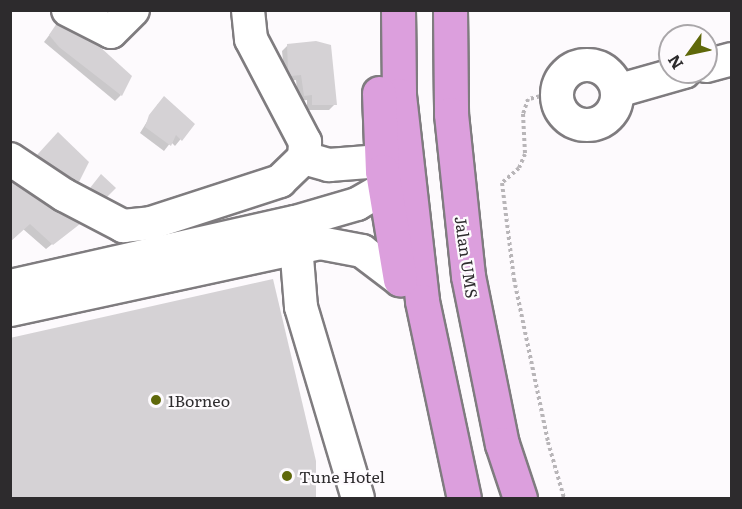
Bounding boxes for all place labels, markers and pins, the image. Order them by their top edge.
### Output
place label: 1Borneo [168,390,230,410]
marker: 1Borneo [149,393,163,407]
place label: Tune Hotel [299,466,385,486]
marker: Tune Hotel [280,469,294,483]

